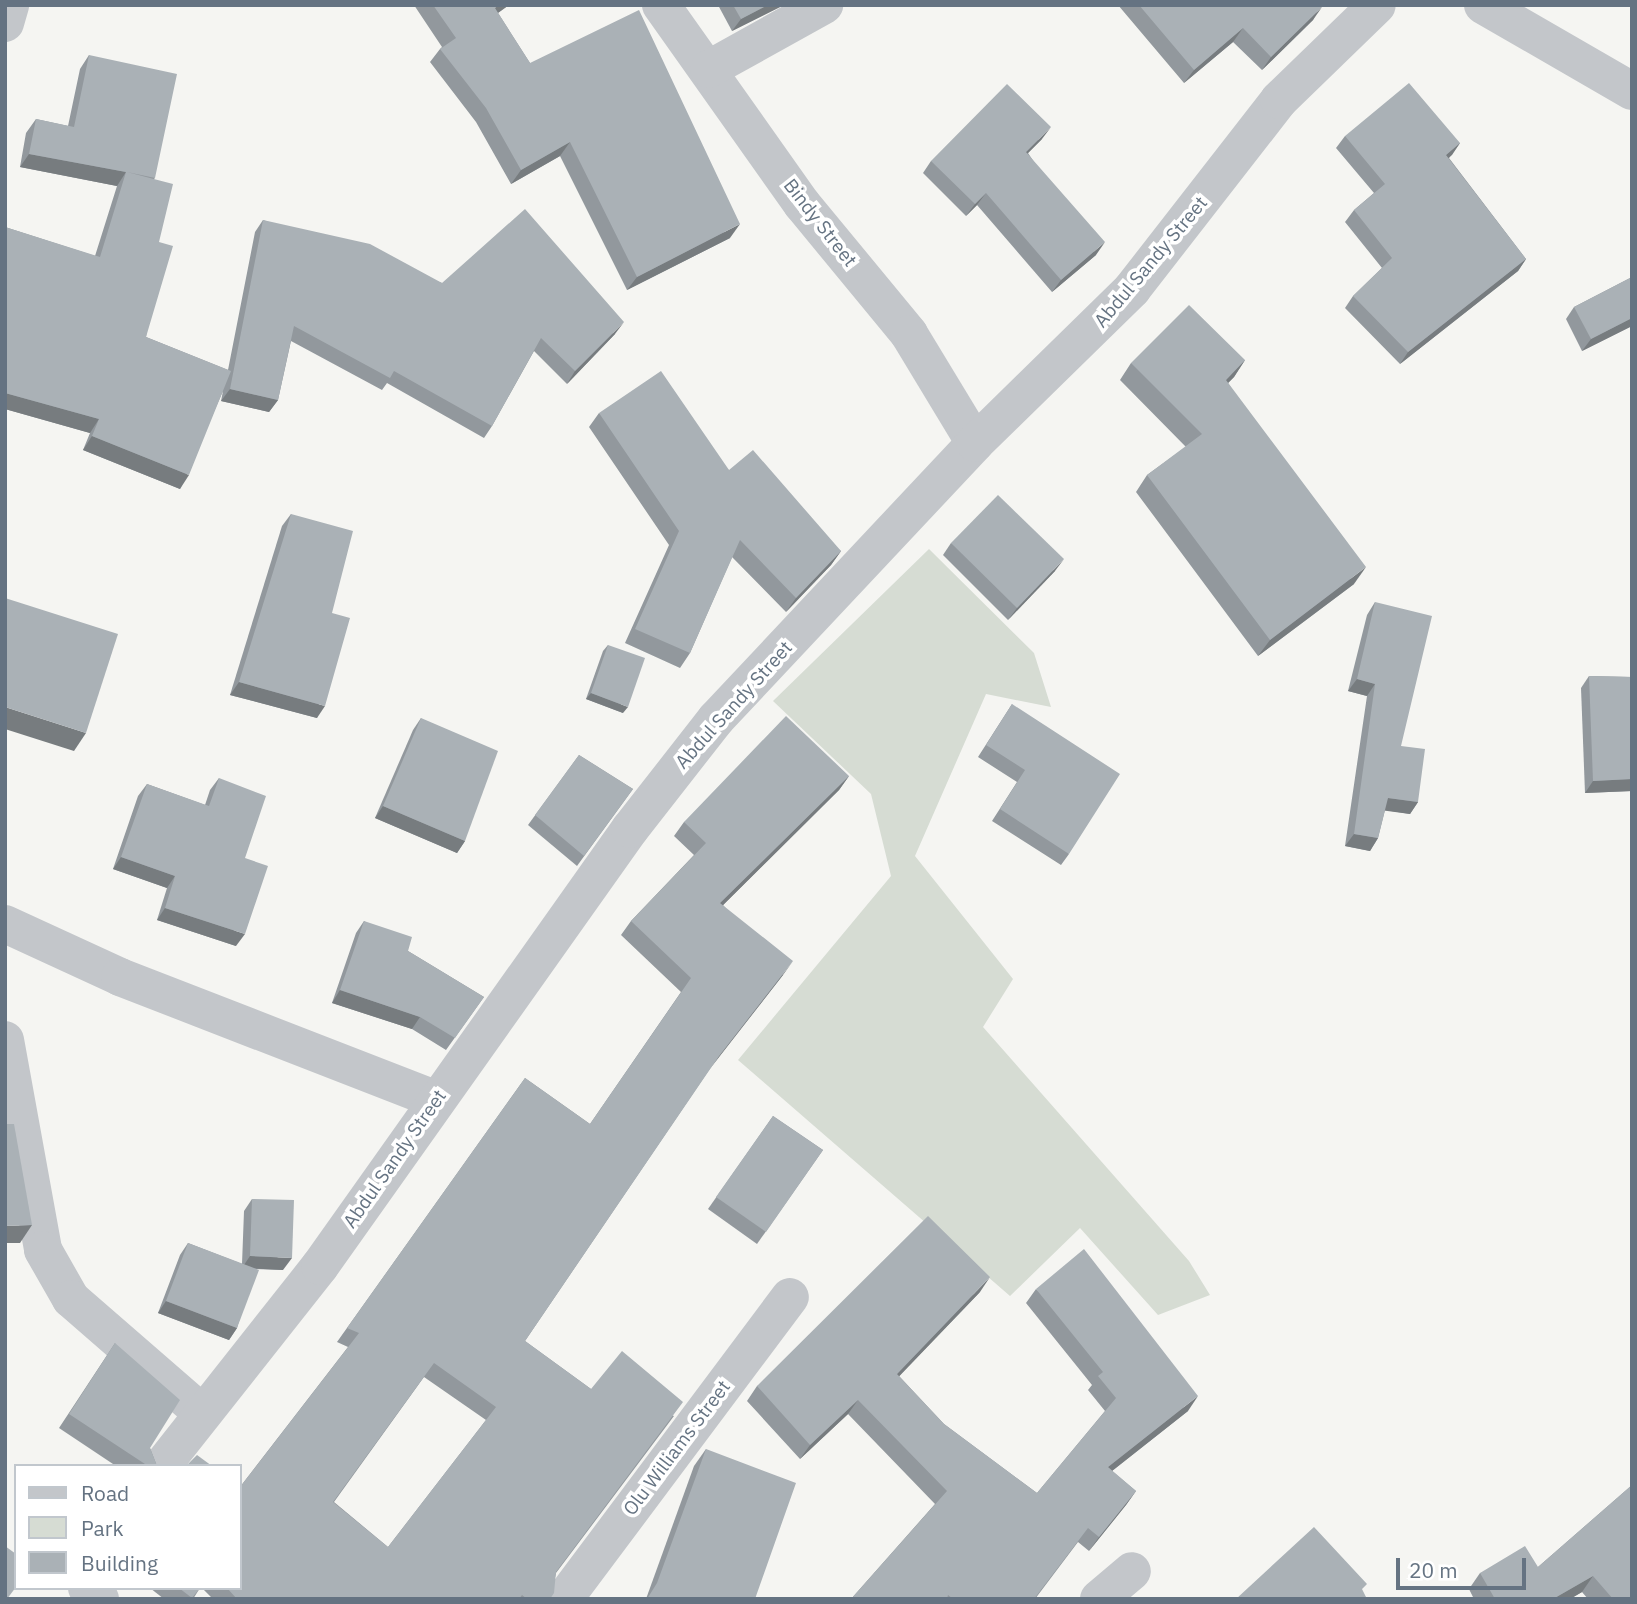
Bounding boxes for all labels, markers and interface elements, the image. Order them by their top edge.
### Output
street label: Bindy Street [779,175,861,271]
street label: Abdul Sandy Street [1090,192,1212,332]
street label: Abdul Sandy Street [671,637,797,773]
street label: Abdul Sandy Street [339,1085,451,1233]
street label: Olu Williams Street [619,1376,735,1520]
legend [14,1464,242,1590]
text: Road [81,1479,129,1507]
text: Park [81,1514,124,1542]
scale bar [1399,1544,1528,1588]
text: Building [81,1549,158,1577]
text: 20 m [1409,1556,1458,1584]

